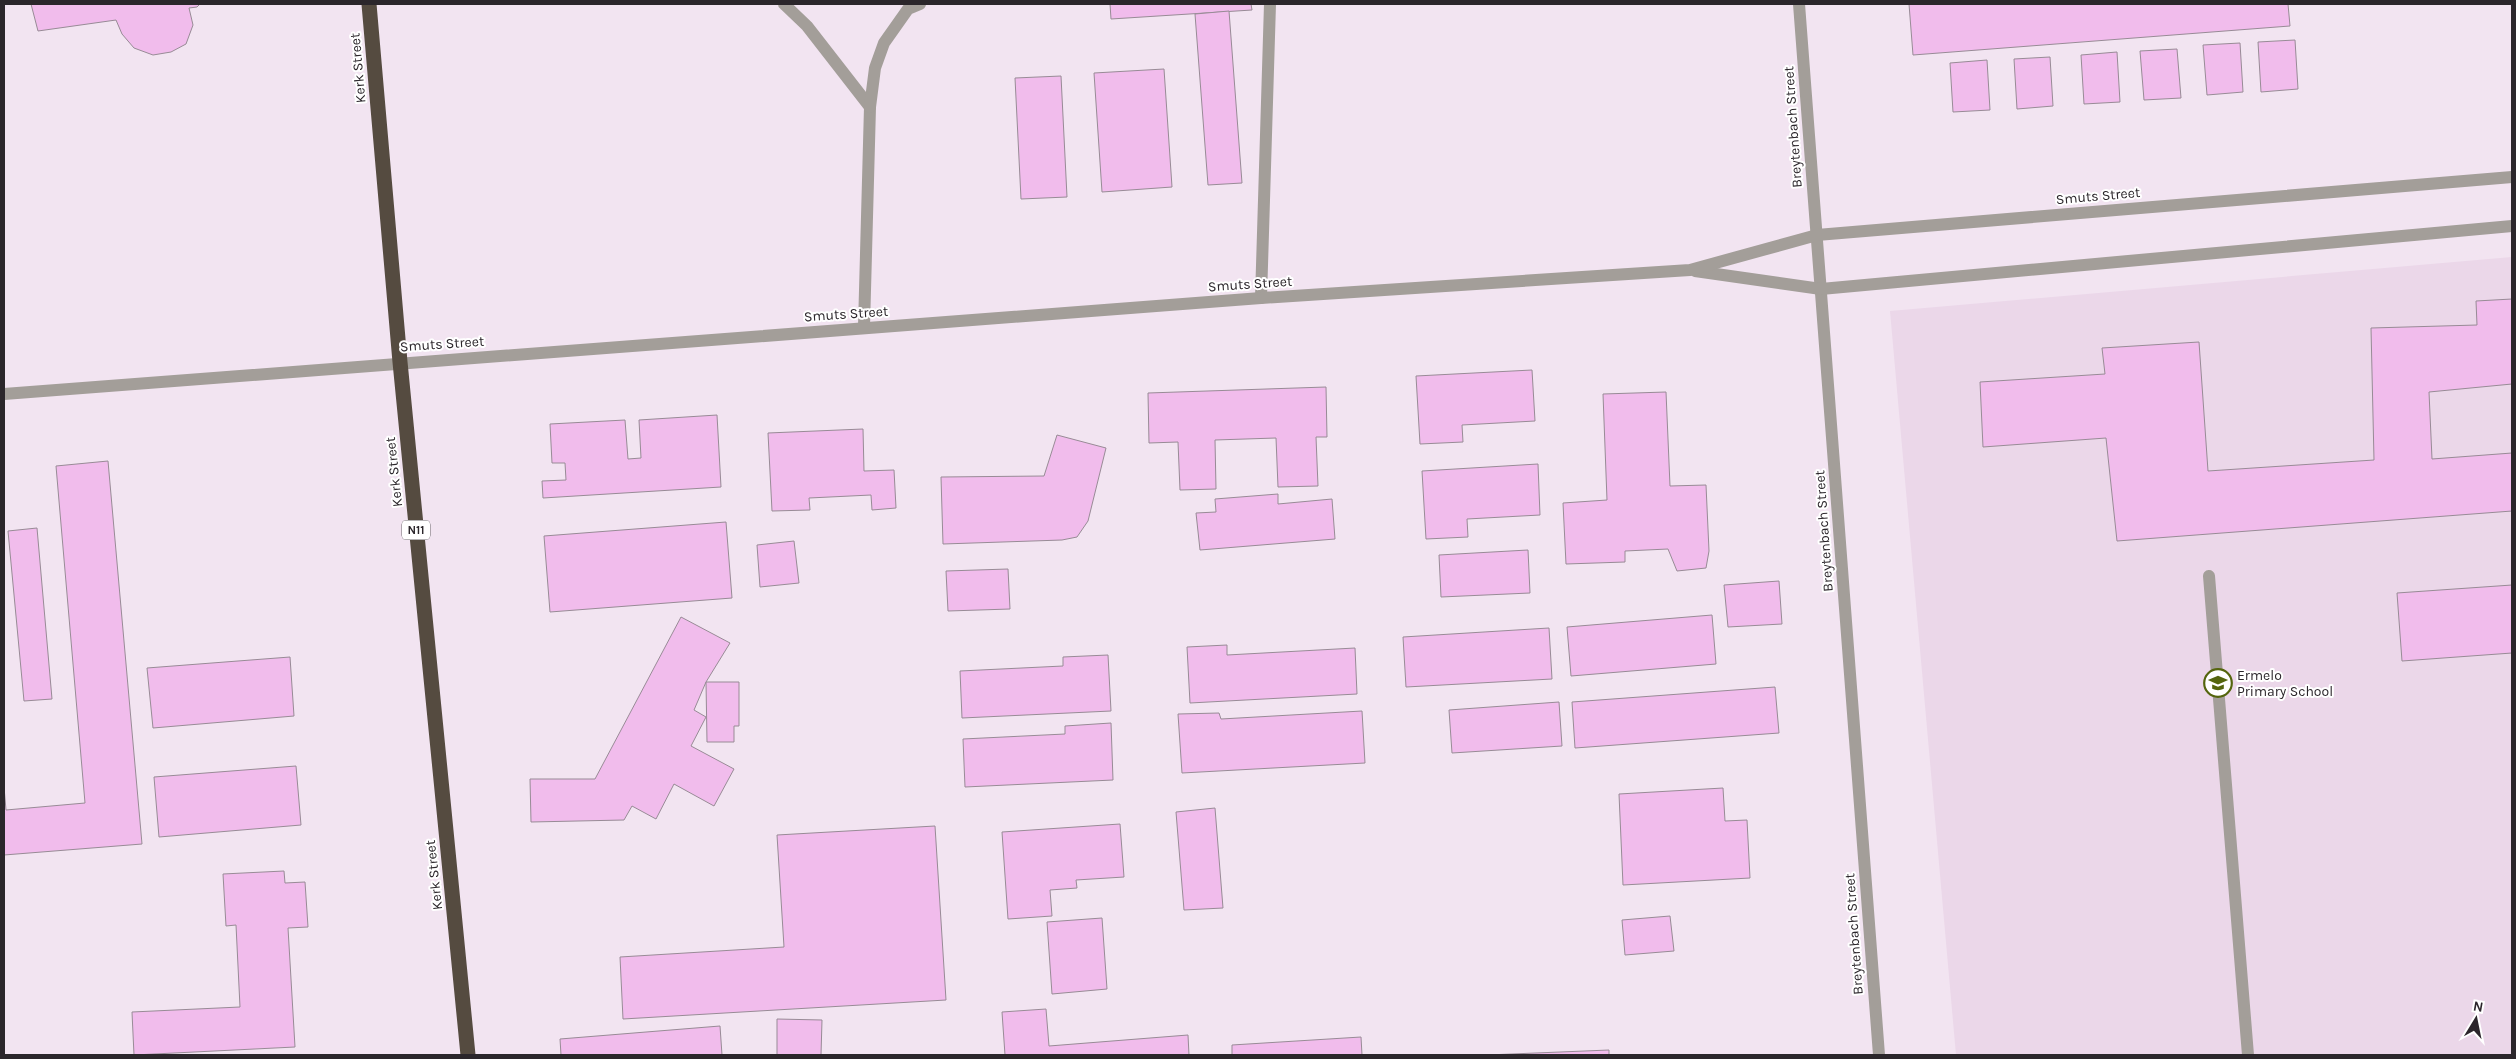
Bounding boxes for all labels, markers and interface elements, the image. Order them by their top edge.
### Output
street label: Kerk Street [346,32,370,104]
street label: Breytenbach Street [1780,66,1806,188]
street label: Smuts Street [2055,184,2141,208]
street label: Smuts Street [1207,273,1293,295]
street label: Smuts Street [803,303,889,325]
street label: Smuts Street [399,333,485,355]
street label: Kerk Street [382,436,406,508]
street label: Breytenbach Street [1811,470,1837,592]
road number: N11 [402,520,430,540]
place label: Ermelo Primary School [2237,667,2333,700]
school or university icon: Ermelo Primary School [2203,668,2233,698]
street label: Kerk Street [422,839,446,911]
street label: Breytenbach Street [1841,873,1867,995]
north arrow [2451,994,2501,1044]
text: N [2472,997,2485,1016]

